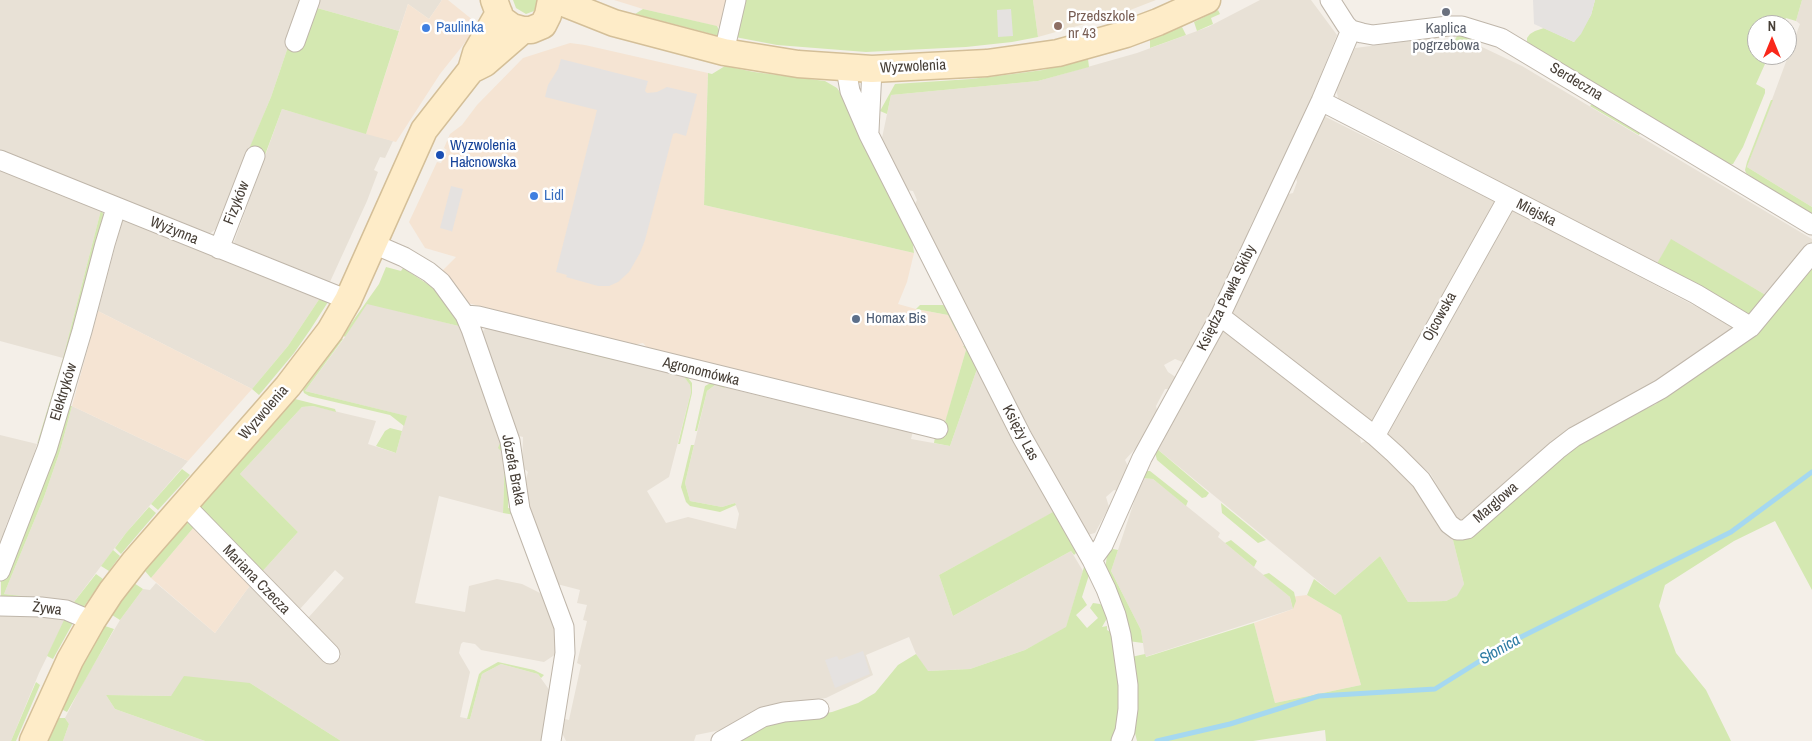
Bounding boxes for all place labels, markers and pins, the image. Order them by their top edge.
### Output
marker: Kaplica pogrzebowa [1440,6,1452,18]
place label: Przedszkole nr 43 [1068,8,1135,43]
place label: Paulinka [436,19,484,37]
marker: Przedszkole nr 43 [1052,20,1064,32]
place label: Kaplica pogrzebowa [1412,20,1480,55]
marker: Paulinka [420,22,432,34]
place label: Wyzwolenia Hałcnowska [450,137,516,172]
marker: Wyzwolenia Hałcnowska [434,149,446,161]
place label: Lidl [544,187,564,205]
marker: Lidl [528,190,540,202]
place label: Homax Bis [866,310,926,328]
marker: Homax Bis [850,313,862,325]

